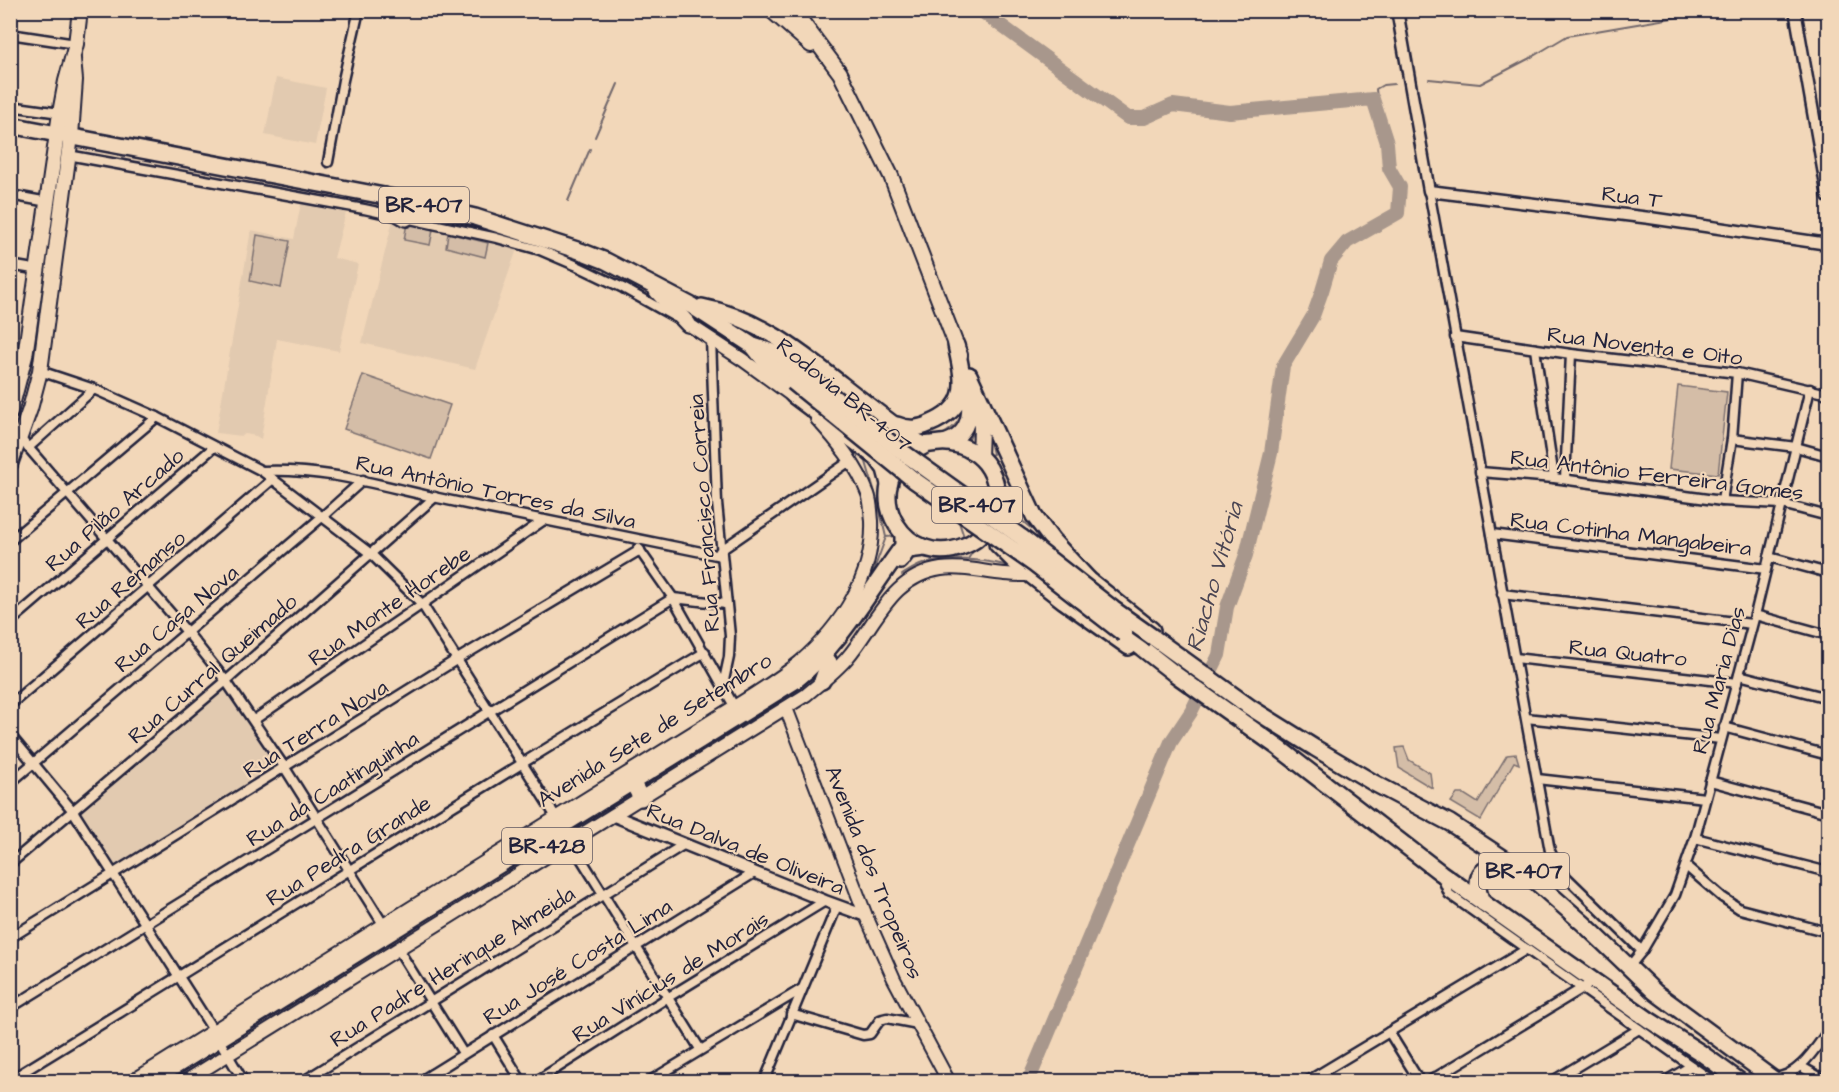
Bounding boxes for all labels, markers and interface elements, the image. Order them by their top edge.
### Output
street label: Rua T [1600,178,1664,217]
road number: BR-407 [379,187,469,223]
street label: Rua Noventa e Oito [1546,319,1745,374]
street label: Rodovia BR-407 [769,331,919,460]
street label: Rua Francisco Correia [681,393,728,633]
street label: Rua Pilão Arcado [39,441,192,579]
street label: Rua Antônio Ferreira Gomes [1508,442,1805,509]
street label: Rua Antônio Torres da Silva [353,448,639,537]
road number: BR-407 [932,487,1022,523]
water label: Riacho Vitória [1177,497,1253,656]
street label: Rua Cotinha Mangabeira [1508,504,1753,566]
street label: Rua Remanso [69,523,193,637]
street label: Rua Monte Horebe [302,538,477,674]
street label: Rua Casa Nova [108,558,246,680]
street label: Rua Curral Queimado [122,586,305,751]
street label: Rua Maria Dias [1685,603,1754,758]
street label: Rua Quatro [1567,632,1689,675]
street label: Avenida Sete de Setembro [531,645,779,815]
street label: Rua Terra Nova [237,672,394,786]
street label: Rua da Caatinguinha [241,724,426,856]
street label: Avenida dos Tropeiros [817,761,931,984]
street label: Rua Pedra Grande [260,788,437,914]
street label: Rua Dalva de Oliveira [642,796,849,903]
road number: BR-428 [502,828,592,864]
road number: BR-407 [1479,853,1569,889]
street label: Rua Padre Herinque Almeida [324,879,581,1056]
street label: Rua José Costa Lima [477,892,678,1033]
street label: Rua Vinícius de Morais [566,904,775,1051]

